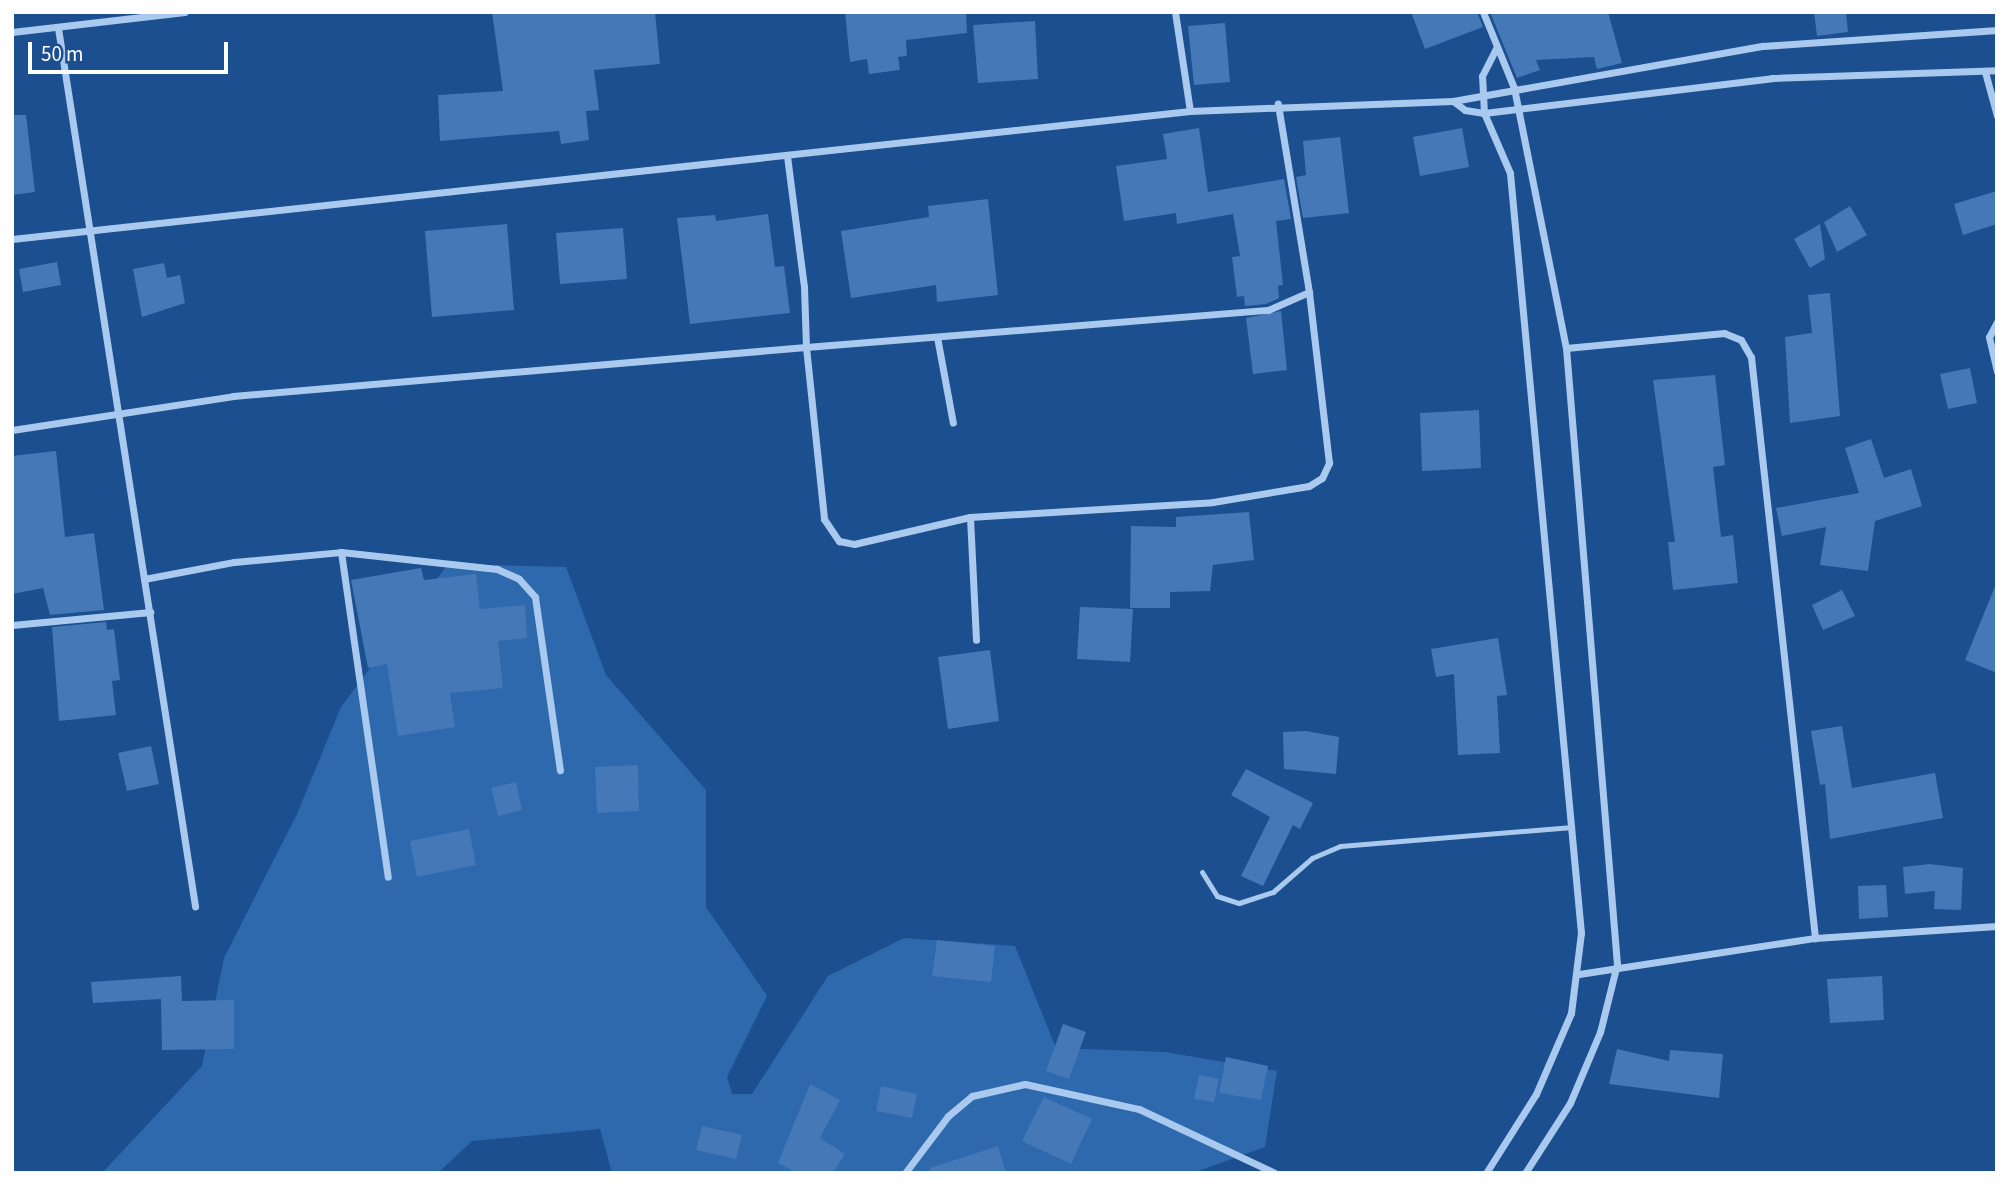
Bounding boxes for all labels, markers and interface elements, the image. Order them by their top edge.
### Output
scale bar [32,28,231,72]
text: 50 m [41,39,83,69]

